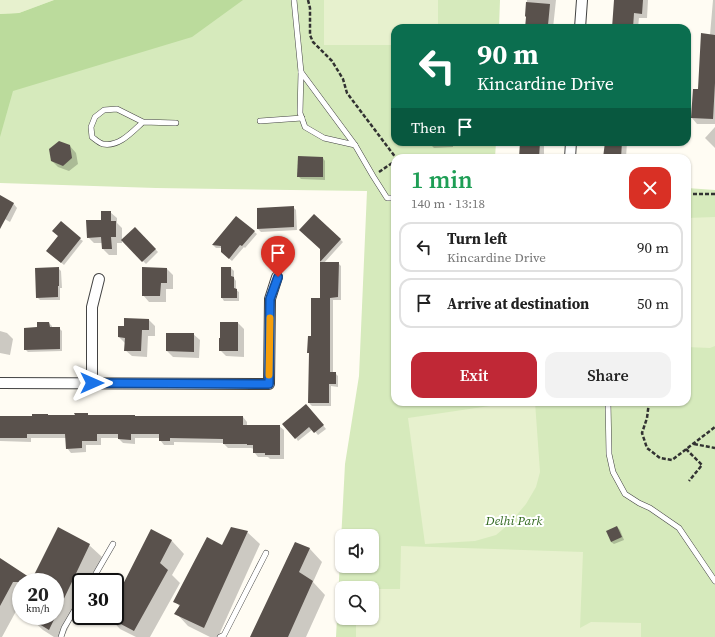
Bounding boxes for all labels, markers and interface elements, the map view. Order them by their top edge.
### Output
text: 90 m [477,35,539,73]
icon: left [411,40,463,92]
text: Kincardine Drive [477,71,614,96]
icon: arrive [454,116,476,138]
text: Then [411,117,446,138]
text: 1 min [411,163,473,196]
button: close [629,167,671,209]
text: 140 m · 13:18 [411,195,485,212]
text: Turn left [447,228,507,249]
pin [261,236,295,277]
icon: left [413,236,435,258]
text: 90 m [637,237,669,258]
icon: arrive [267,242,289,264]
text: Kincardine Drive [447,249,546,266]
icon: arrive [413,292,435,314]
text: Arrive at destination [447,293,589,314]
text: 50 m [637,293,669,314]
button: Exit [411,352,537,398]
button: Share [545,352,671,398]
position arrow [71,362,113,404]
park label: Delhi Park [485,512,543,529]
map controls [335,529,379,625]
button: sound [335,529,379,573]
speed limit sign: 30 [72,573,124,625]
text: 20 [27,580,49,608]
button: search [335,581,379,625]
text: km/h [26,602,50,615]

